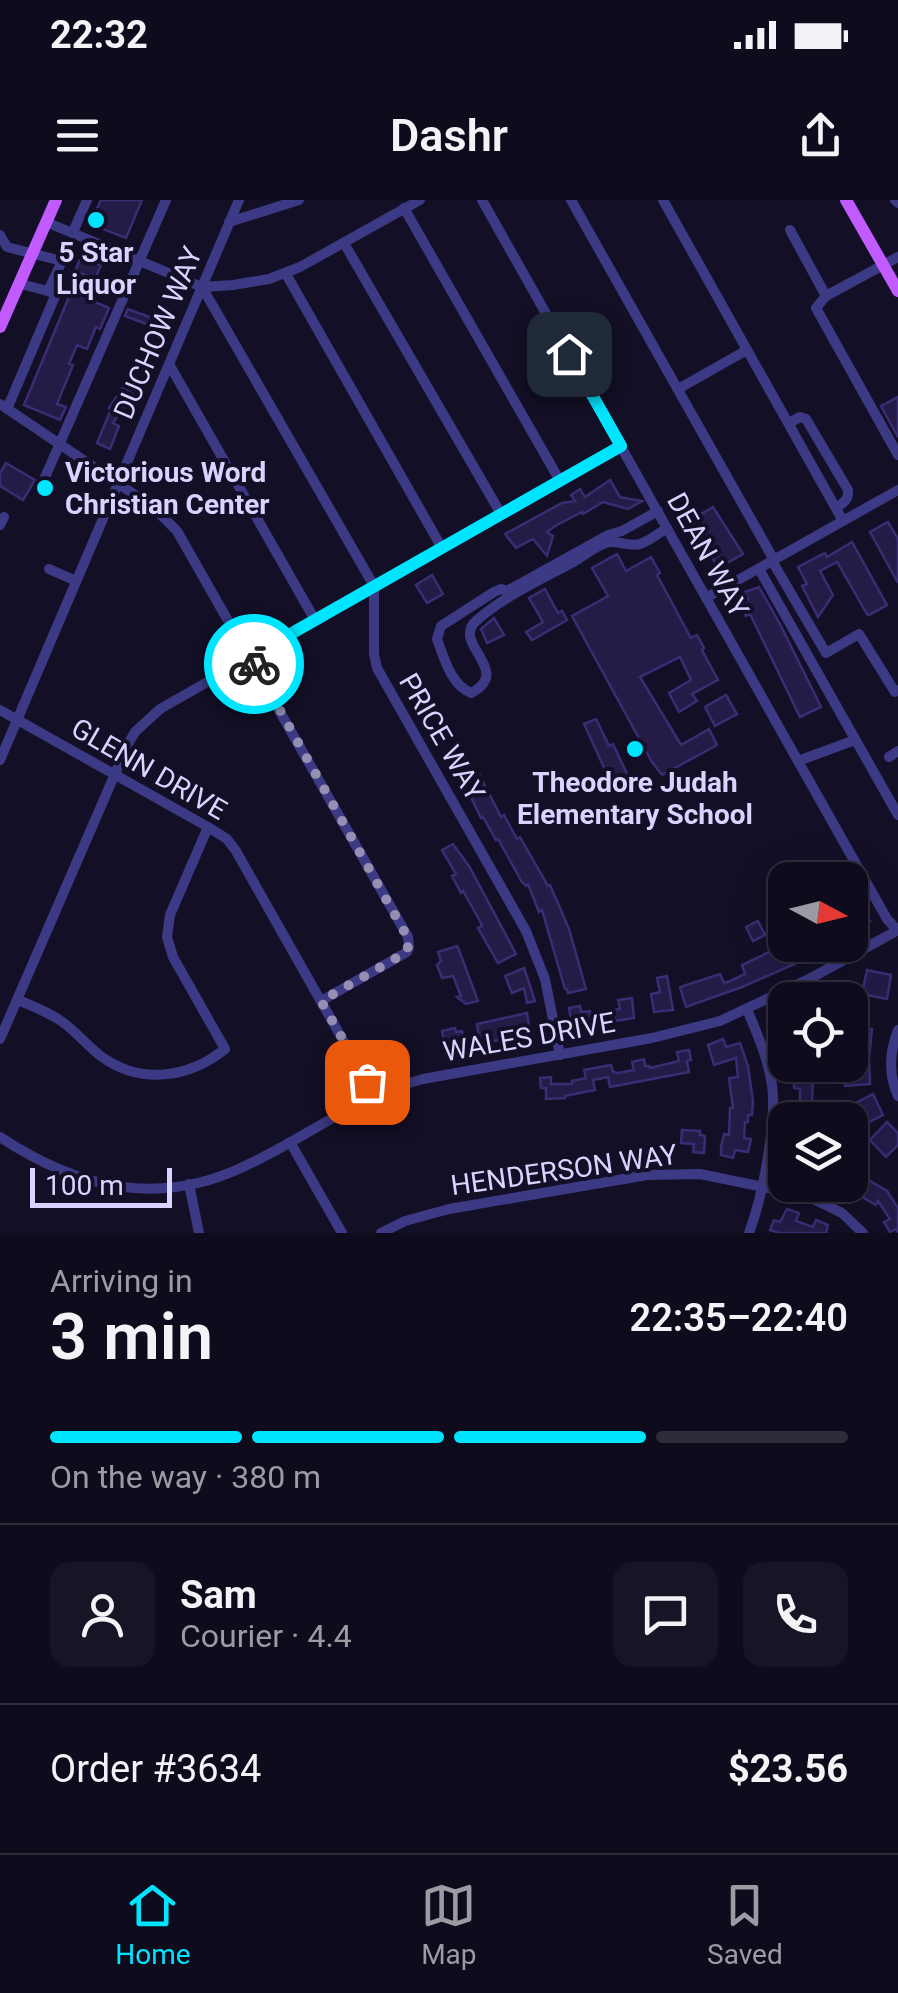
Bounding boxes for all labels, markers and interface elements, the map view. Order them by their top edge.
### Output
text: 22:32 [50,13,148,57]
icon: menu [50,108,105,163]
icon: share [793,108,848,163]
text: Dashr [390,109,508,162]
marker: 5 Star Liquor [85,209,107,231]
place label: 5 Star Liquor [56,236,136,301]
street label: DUCHOW WAY [107,242,209,424]
pin [527,312,612,397]
icon: home [542,327,597,382]
place label: Victorious Word Christian Center [65,456,270,521]
marker: Victorious Word Christian Center [34,477,56,499]
street label: DEAN WAY [660,487,756,623]
courier [204,614,304,714]
icon: bike [227,637,282,692]
street label: PRICE WAY [392,667,492,807]
street label: GLENN DRIVE [65,711,233,827]
marker: Theodore Judah Elementary School [624,738,646,760]
place label: Theodore Judah Elementary School [517,766,753,831]
north arrow [768,862,868,962]
map controls [768,862,868,1202]
button: locate [768,982,868,1082]
street label: WALES DRIVE [440,1006,618,1068]
pin [325,1040,410,1125]
icon: bag [340,1055,395,1110]
button: layers [768,1102,868,1202]
street label: HENDERSON WAY [449,1138,680,1202]
scale bar [30,1163,172,1208]
text: 100 m [45,1169,124,1202]
text: Arriving in [50,1262,193,1300]
text: 22:35–22:40 [629,1296,848,1340]
text: 3 min [50,1299,213,1375]
text: On the way · 380 m [50,1458,321,1496]
button: person [50,1562,155,1667]
button: chat [613,1562,718,1667]
button: phone [743,1562,848,1667]
text: Sam [180,1573,257,1617]
text: Courier · 4.4 [180,1617,352,1655]
text: Order #3634 [50,1747,261,1791]
text: $23.56 [728,1747,848,1791]
tab: Home [115,1878,191,1971]
tab: Map [421,1878,477,1971]
tab: Saved [707,1878,783,1971]

